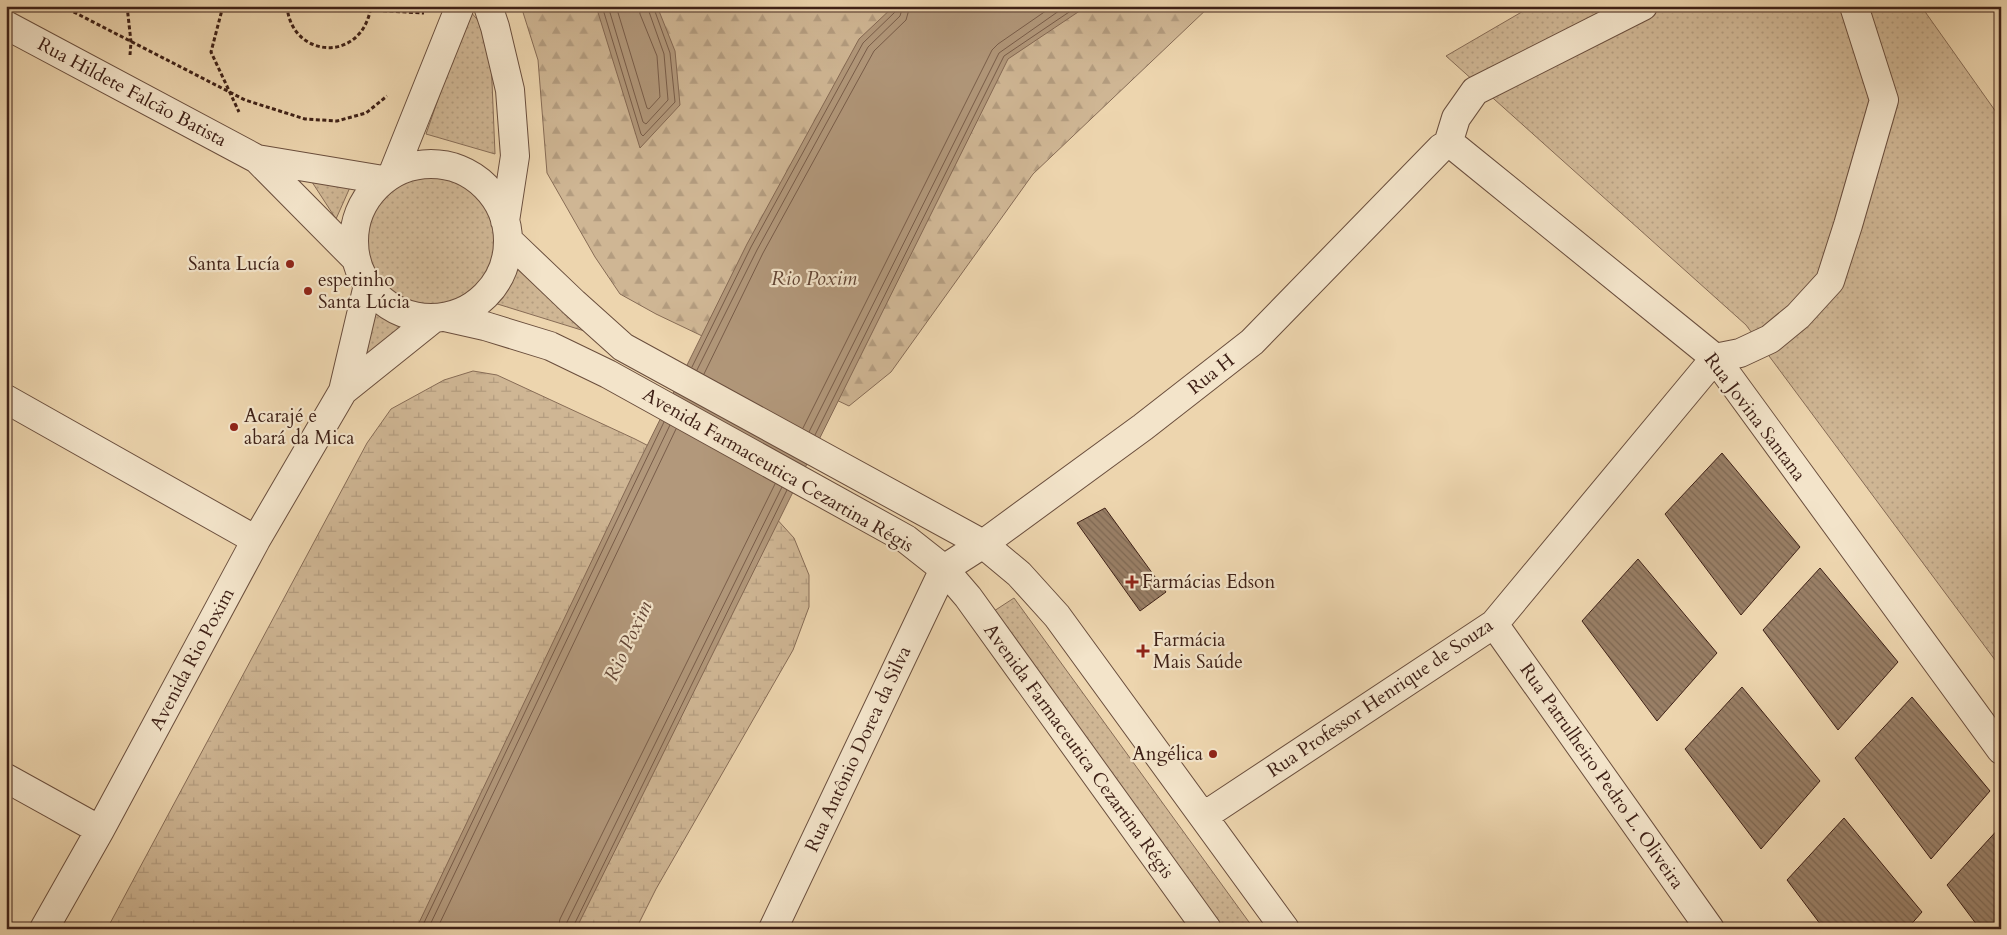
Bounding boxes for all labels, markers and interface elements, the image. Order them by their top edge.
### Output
street label: Rua Hildete Falcão Batista [33,31,231,153]
place label: Santa Lucía [188,251,280,277]
marker: Santa Lucía [284,258,296,270]
water label: Rio Poxim [771,265,857,292]
place label: espetinho Santa Lúcia [318,267,410,315]
marker: espetinho Santa Lúcia [302,285,314,297]
street label: Rua H [1182,347,1240,400]
street label: Rua Jovina Santana [1698,348,1812,486]
street label: Avenida Farmaceutica Cezartina Régis [638,381,918,559]
place label: Acarajé e abará da Mica [244,403,354,451]
marker: Acarajé e abará da Mica [228,421,240,433]
place label: Farmácias Edson [1142,569,1275,595]
marker: Farmácias Edson [1126,576,1138,588]
street label: Avenida Rio Poxim [144,583,241,735]
water label: Rio Poxim [598,596,658,686]
street label: Rua Professor Henrique de Souza [1262,612,1498,784]
street label: Avenida Farmaceutica Cezartina Régis [978,618,1180,884]
place label: Farmácia Mais Saúde [1153,627,1243,675]
street label: Rua Antônio Dorea da Silva [799,642,917,856]
marker: Farmácia Mais Saúde [1137,645,1149,657]
street label: Rua Patrulheiro Pedro L. Oliveira [1514,658,1690,894]
place label: Angélica [1132,741,1203,767]
marker: Angélica [1207,748,1219,760]

